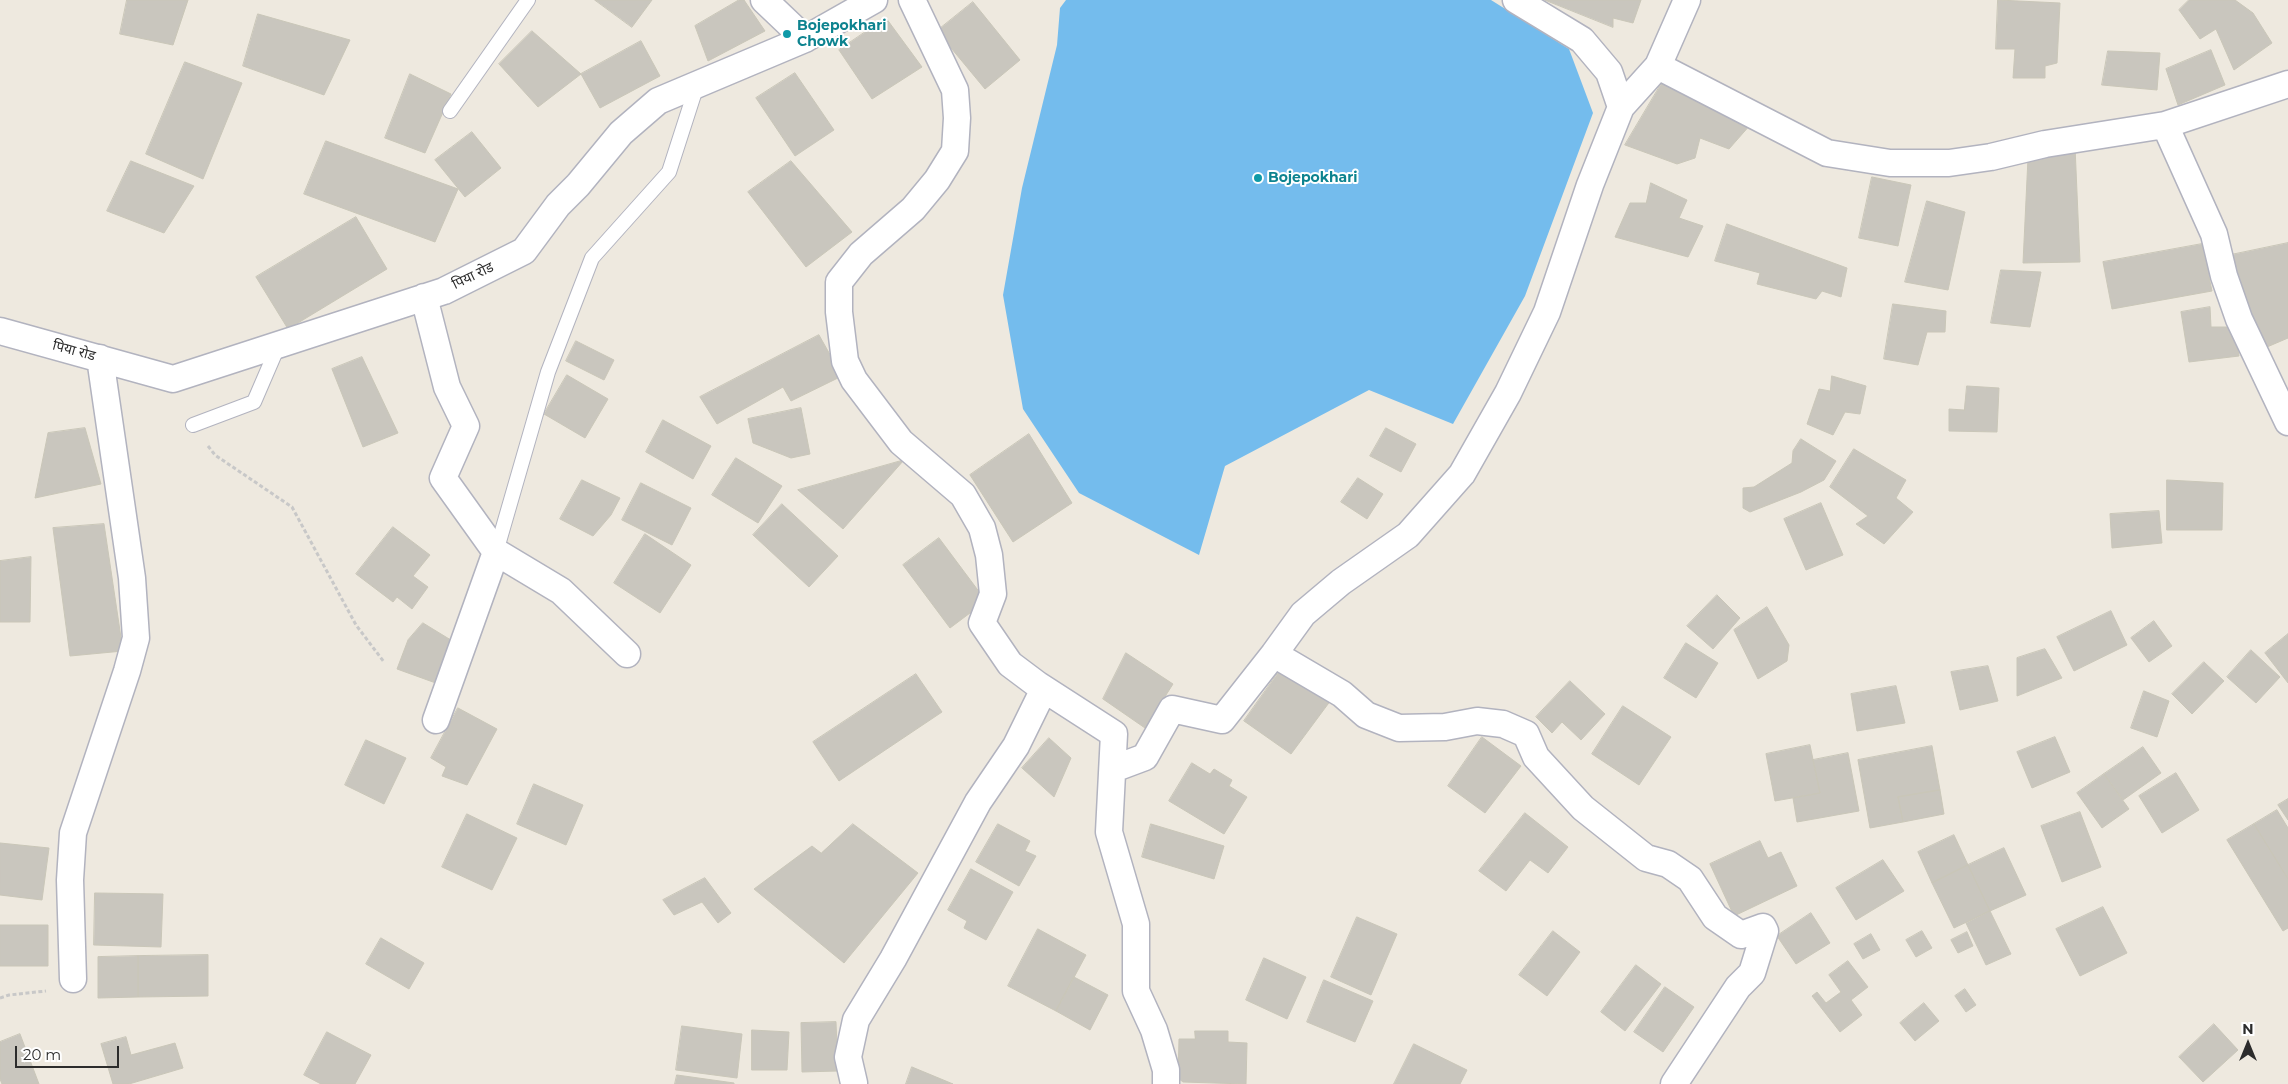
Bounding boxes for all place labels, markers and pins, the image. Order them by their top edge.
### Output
place label: Bojepokhari Chowk [797,18,886,50]
marker: Bojepokhari Chowk [781,28,793,40]
place label: Bojepokhari [1268,170,1357,186]
marker: Bojepokhari [1252,172,1264,184]

